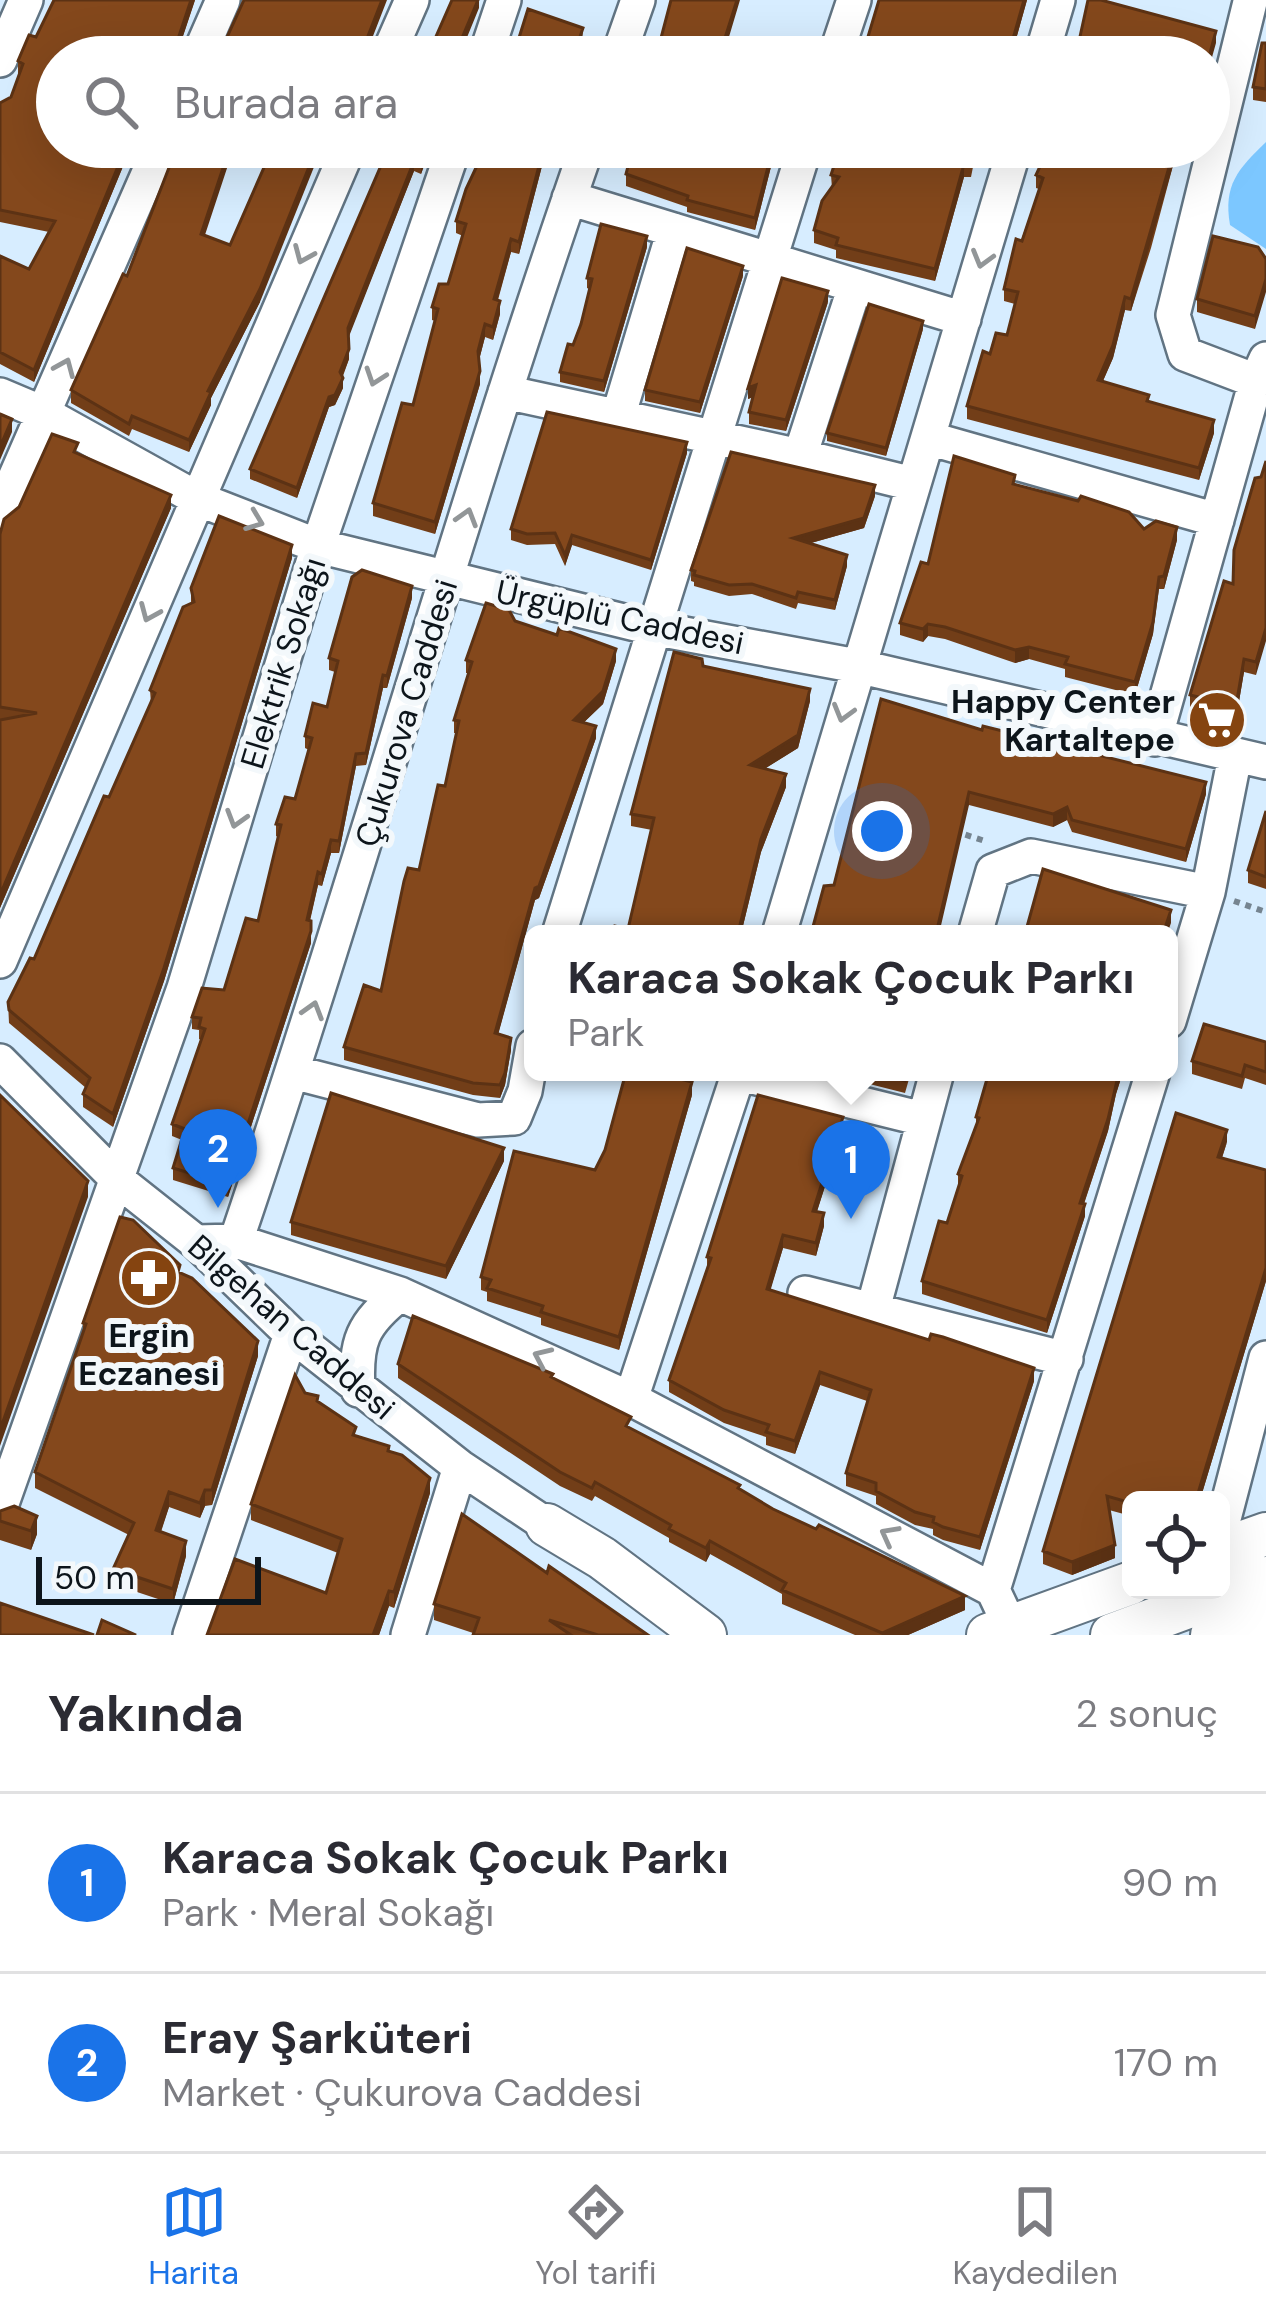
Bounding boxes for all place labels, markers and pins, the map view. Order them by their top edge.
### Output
place label: Happy Center Kartaltepe [951,680,1175,761]
supermarket icon: Happy Center Kartaltepe [1186,689,1248,751]
pin: 2 [179,1109,257,1208]
pin: 1 [812,1120,890,1219]
pharmacy icon: Ergin Eczanesi [118,1247,180,1309]
place label: Ergin Eczanesi [78,1314,220,1395]

